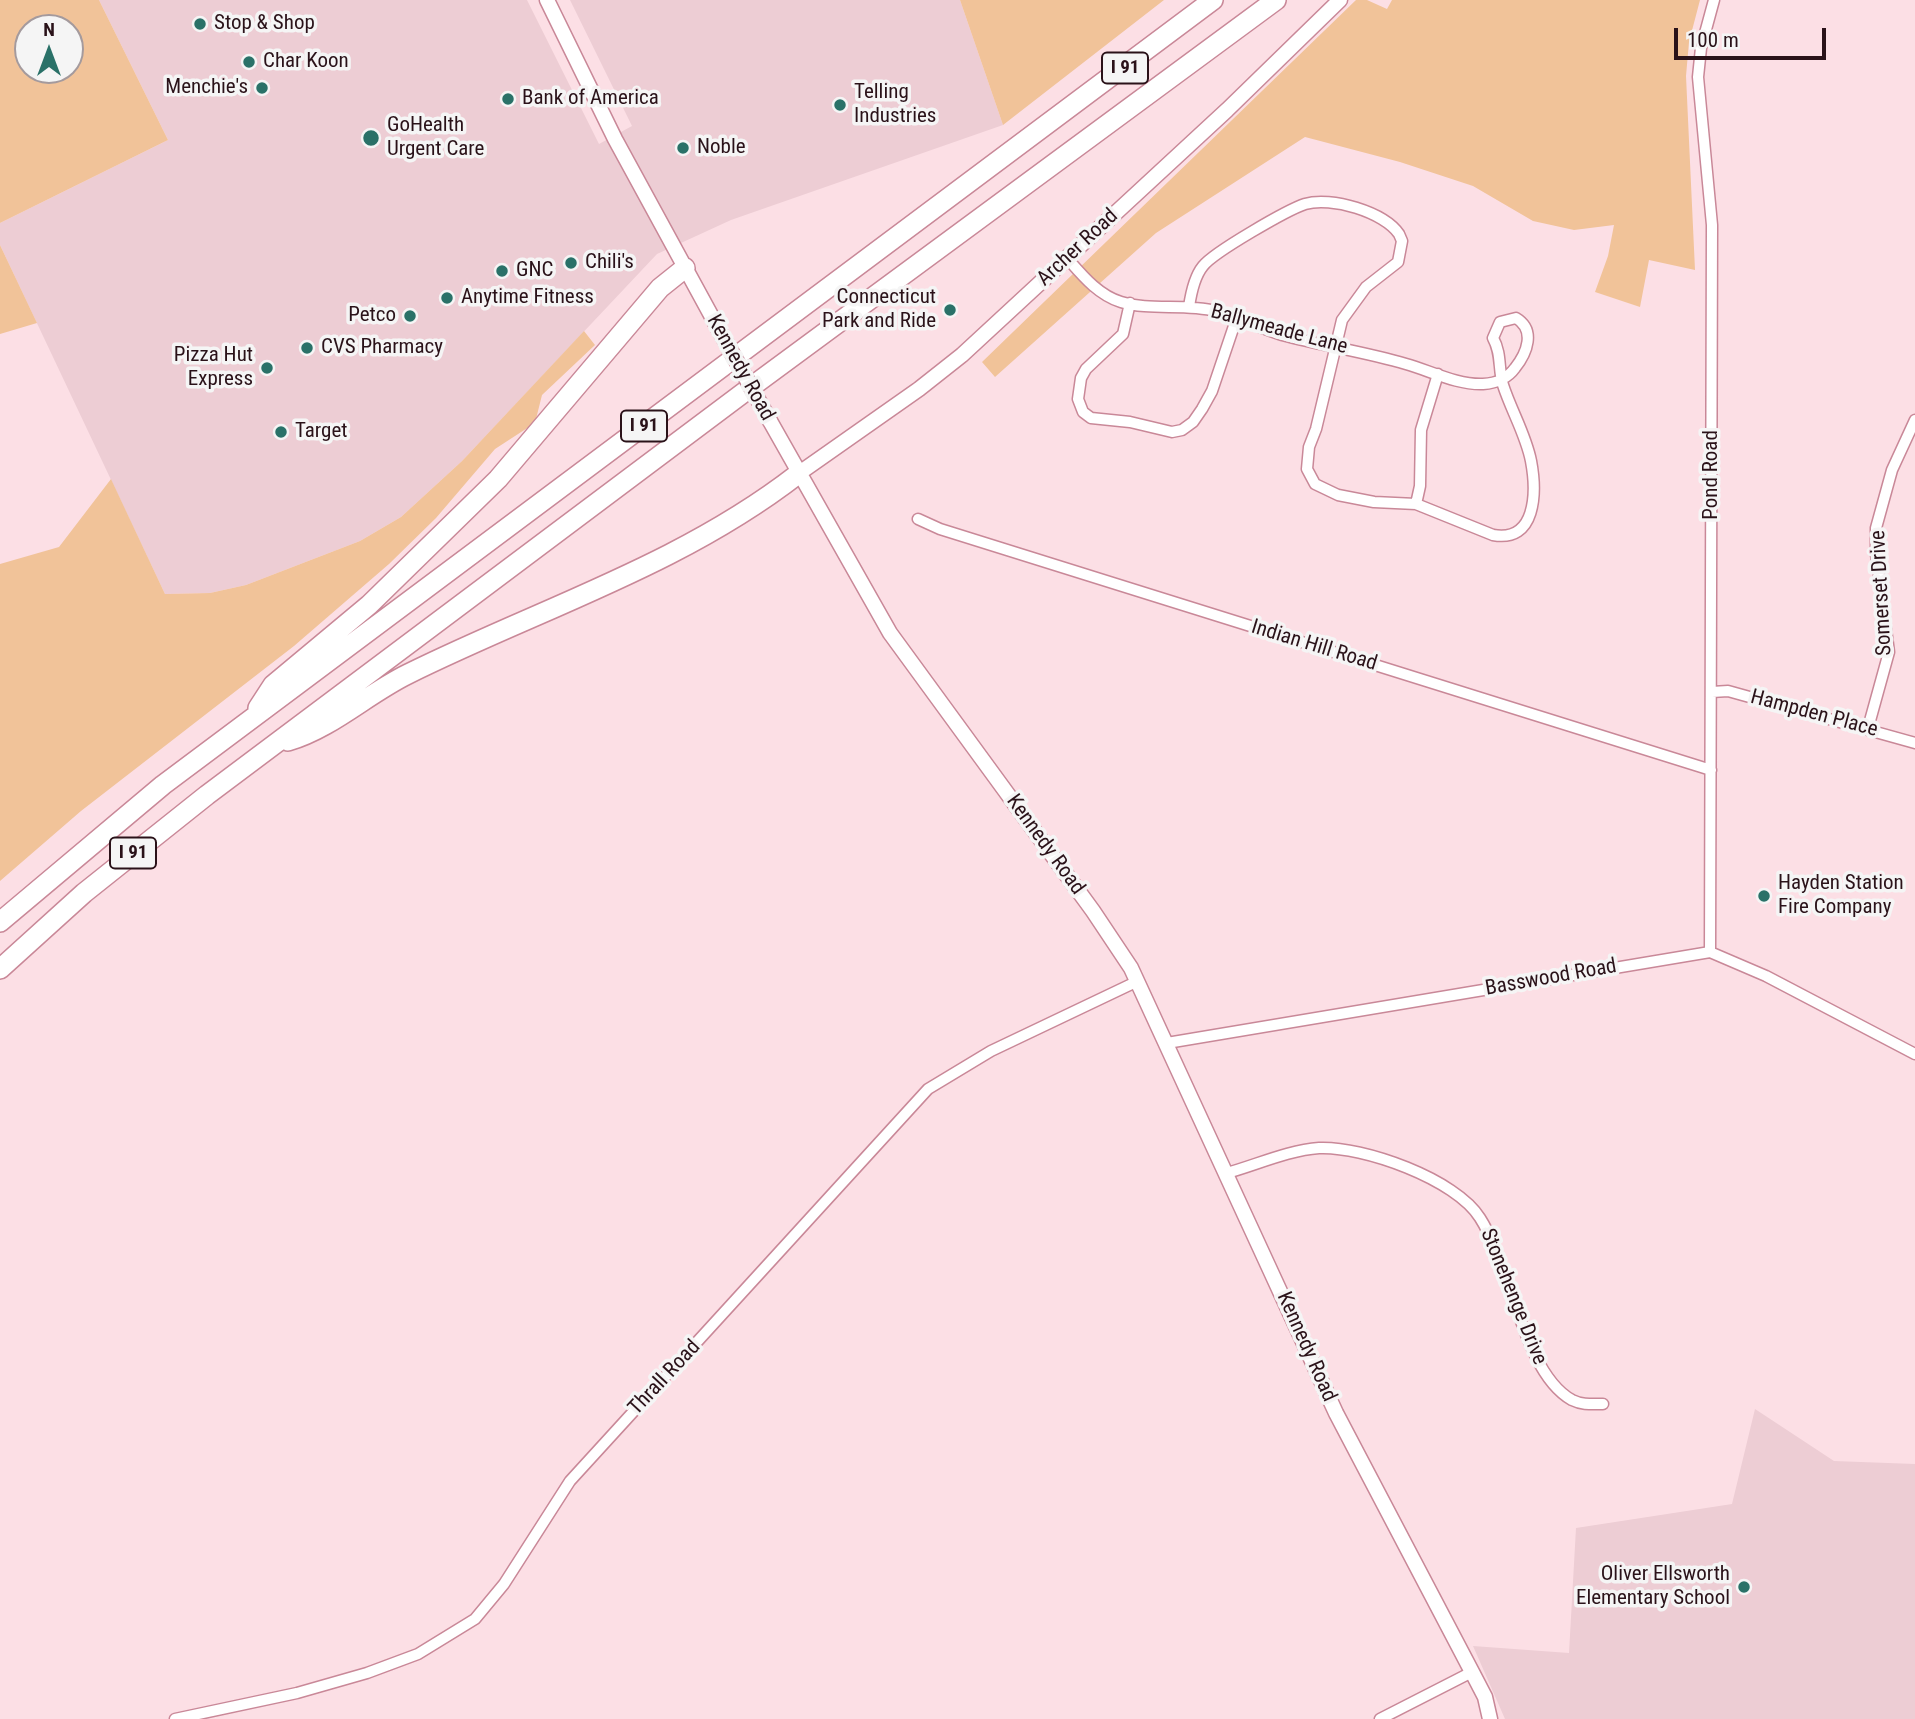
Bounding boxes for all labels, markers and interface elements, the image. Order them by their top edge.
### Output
place label: Stop & Shop [214,11,315,37]
north arrow [14,14,84,84]
scale bar [1677,14,1829,58]
marker: Stop & Shop [192,16,208,32]
text: N [43,18,55,41]
text: 100 m [1687,28,1739,52]
place label: Char Koon [263,49,349,75]
road number: I 91 [1102,52,1148,83]
marker: Char Koon [241,54,257,70]
place label: Menchie's [165,75,248,101]
marker: Menchie's [254,80,270,96]
place label: Telling Industries [854,80,936,130]
place label: Bank of America [522,86,659,112]
marker: Bank of America [500,91,516,107]
marker: Telling Industries [832,97,848,113]
place label: GoHealth Urgent Care [387,113,484,163]
marker: GoHealth Urgent Care [361,128,381,148]
place label: Noble [697,135,746,161]
marker: Noble [675,140,691,156]
street label: Archer Road [1032,204,1124,292]
place label: Chili's [585,250,634,276]
marker: Chili's [563,255,579,271]
place label: GNC [516,258,553,284]
marker: GNC [494,263,510,279]
place label: Anytime Fitness [461,285,594,311]
place label: Connecticut Park and Ride [822,285,936,335]
marker: Anytime Fitness [439,290,455,306]
street label: Ballymeade Lane [1208,300,1350,360]
marker: Connecticut Park and Ride [942,302,958,318]
place label: Petco [348,303,396,329]
marker: Petco [402,308,418,324]
street label: Kennedy Road [701,311,779,425]
place label: CVS Pharmacy [321,335,443,361]
marker: CVS Pharmacy [299,340,315,356]
place label: Pizza Hut Express [174,343,253,393]
marker: Pizza Hut Express [259,360,275,376]
road number: I 91 [621,410,667,442]
place label: Target [295,419,347,445]
marker: Target [273,424,289,440]
street label: Pond Road [1699,430,1725,520]
street label: Somerset Drive [1866,530,1898,656]
street label: Indian Hill Road [1248,615,1380,677]
street label: Hampden Place [1748,685,1880,743]
street label: Kennedy Road [1000,790,1090,900]
road number: I 91 [110,838,156,868]
place label: Hayden Station Fire Company [1778,871,1904,921]
marker: Hayden Station Fire Company [1756,888,1772,904]
street label: Basswood Road [1483,954,1619,1002]
street label: Stonehenge Drive [1474,1225,1552,1369]
street label: Kennedy Road [1271,1288,1341,1406]
street label: Thrall Road [624,1335,706,1421]
place label: Oliver Ellsworth Elementary School [1576,1562,1730,1612]
marker: Oliver Ellsworth Elementary School [1736,1579,1752,1595]

